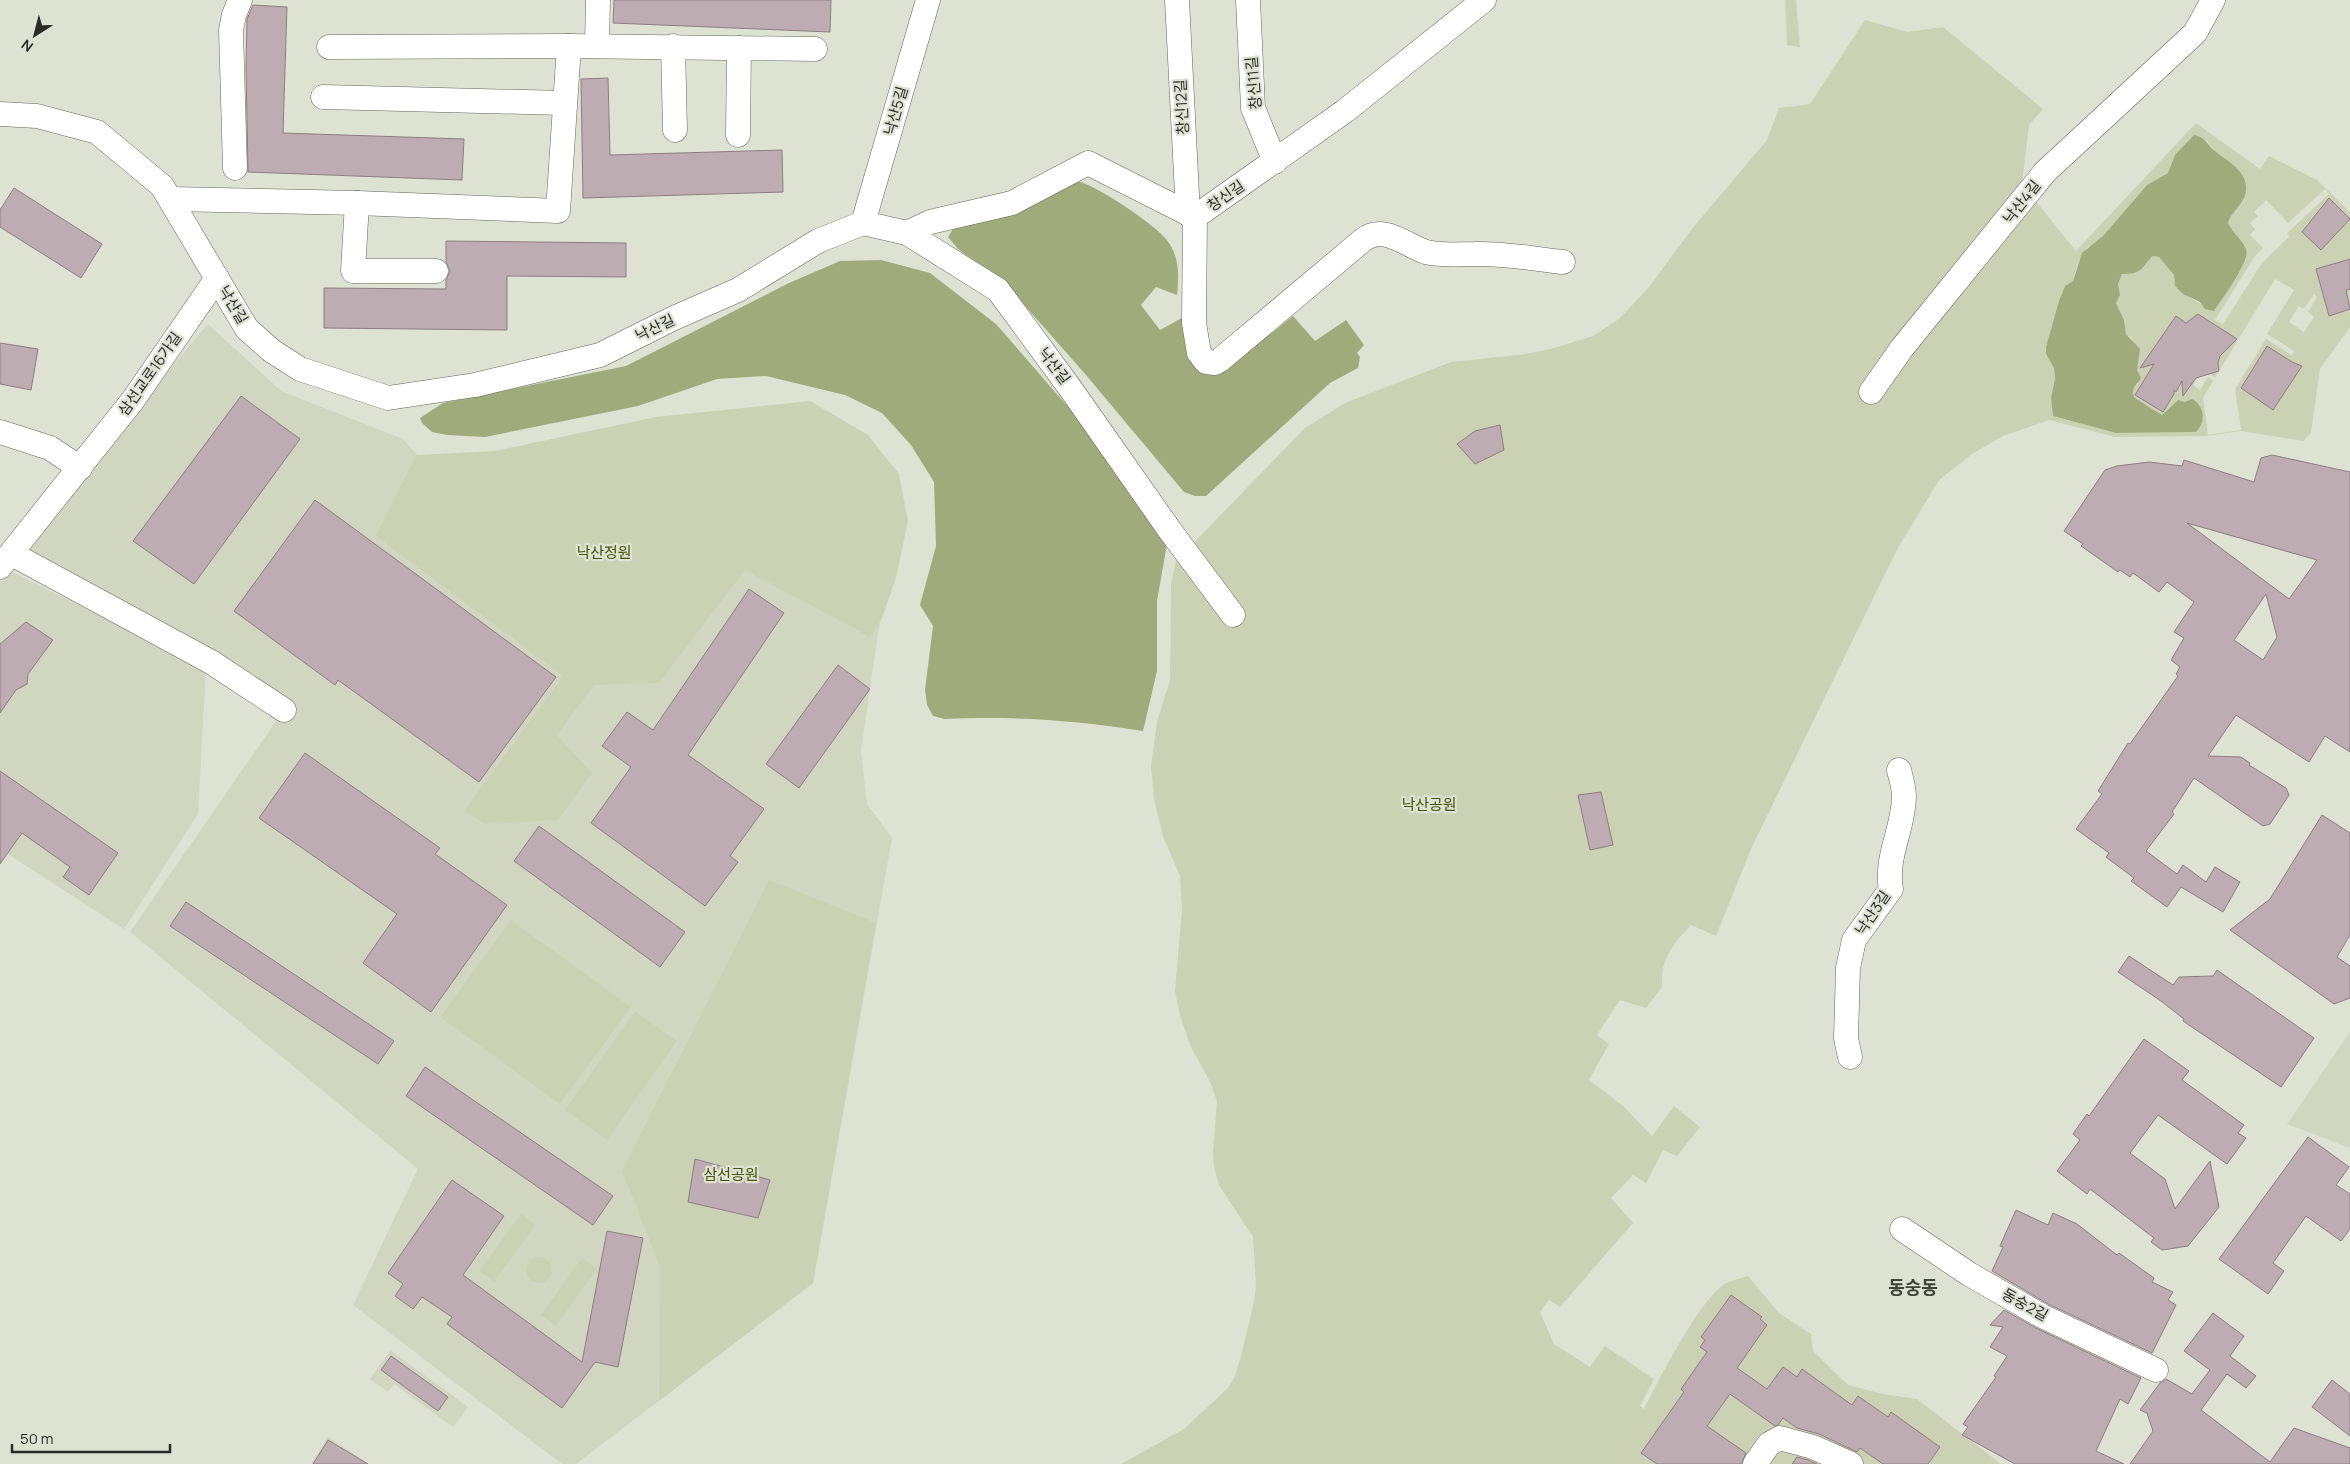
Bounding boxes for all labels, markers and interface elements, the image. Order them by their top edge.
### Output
north arrow [10,10,60,60]
text: N [17,35,37,57]
street label: 창신11길 [1241,56,1266,110]
street label: 창신12길 [1170,79,1193,135]
street label: 낙산5길 [879,84,913,138]
street label: 창신길 [1203,175,1249,216]
street label: 낙산4길 [1998,175,2045,228]
street label: 낙산길 [214,282,253,328]
street label: 낙산길 [632,309,678,346]
street label: 삼선교로16가길 [113,328,186,420]
street label: 낙산길 [1034,343,1075,389]
park label: 낙산정원 [576,542,632,563]
park label: 낙산공원 [1401,794,1457,815]
street label: 낙산3길 [1850,886,1895,939]
park label: 삼선공원 [703,1164,759,1185]
district label: 동숭동 [1888,1275,1938,1299]
street label: 동숭2길 [1998,1283,2052,1326]
scale bar [12,1422,170,1454]
text: 50 m [20,1428,54,1449]

